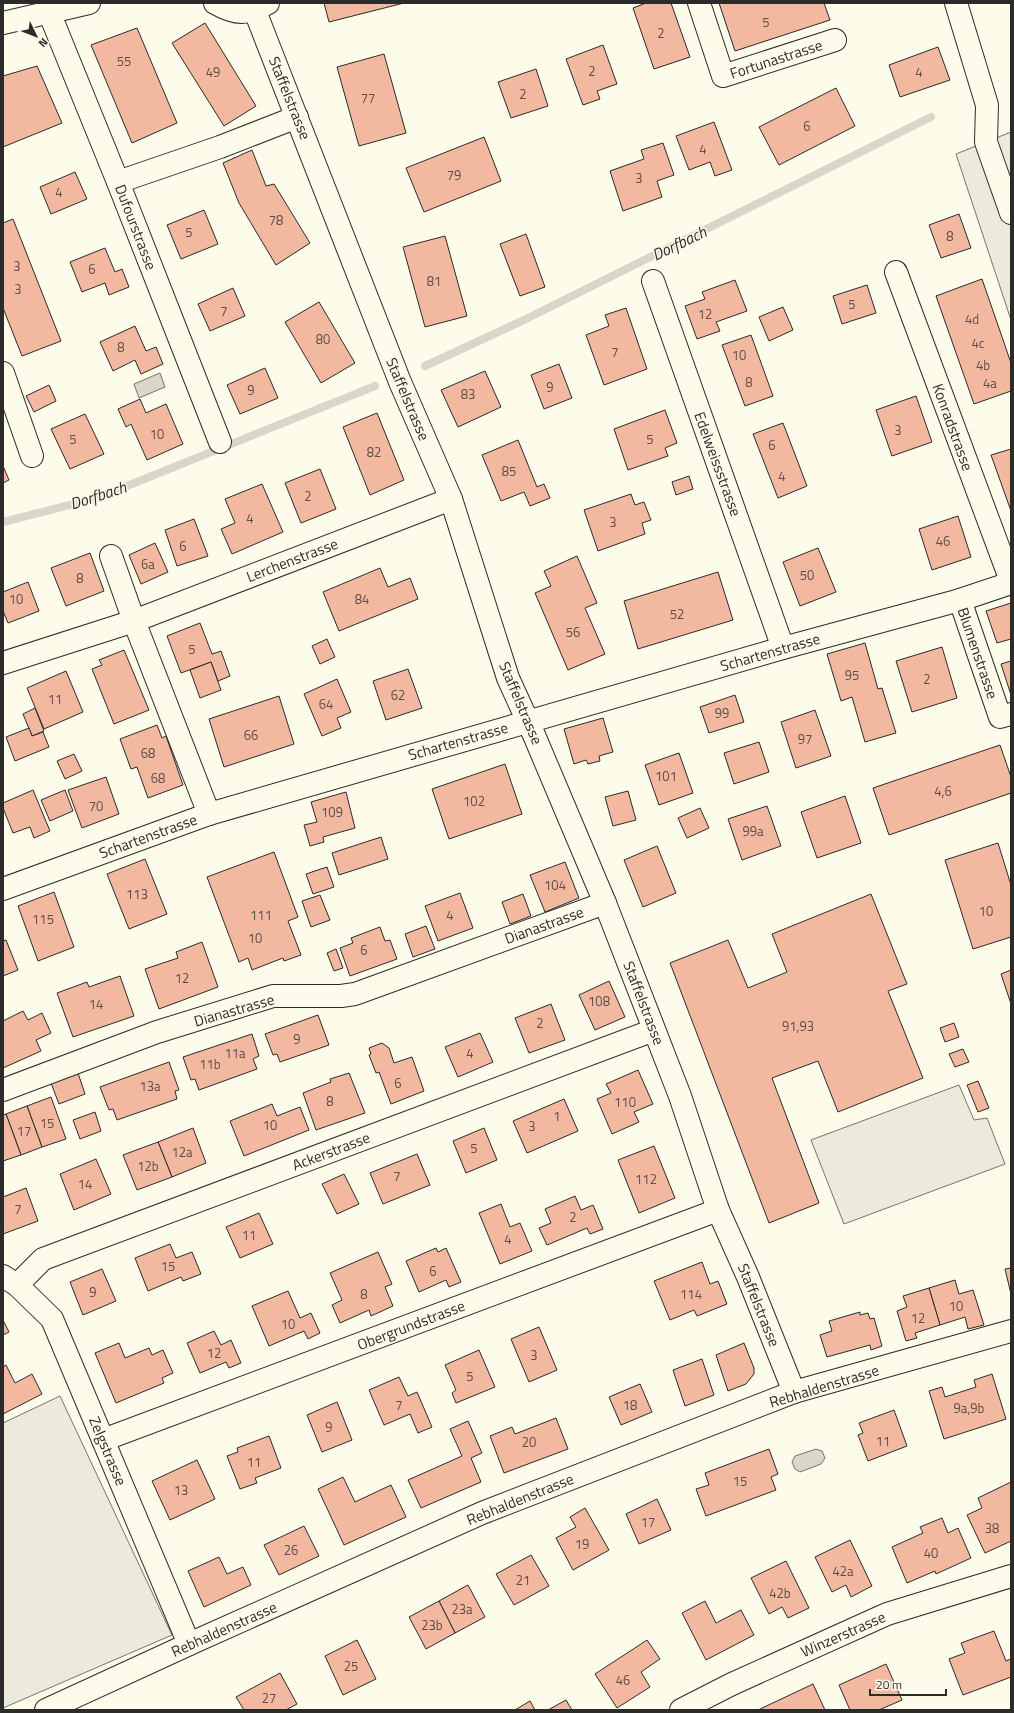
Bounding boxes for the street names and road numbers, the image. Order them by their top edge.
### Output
street label: Fortunastrasse [727,33,825,85]
street label: Staffelstrasse [263,53,317,143]
street label: Dufourstrasse [109,181,163,273]
street label: Staffelstrasse [380,354,436,444]
street label: Konradstrasse [927,380,979,474]
street label: Edelweissstrasse [688,408,748,520]
street label: Lerchenstrasse [243,532,341,588]
street label: Blumenstrasse [952,604,1004,702]
street label: Schartenstrasse [717,627,823,677]
street label: Staffelstrasse [493,658,549,748]
street label: Schartenstrasse [405,716,511,766]
street label: Schartenstrasse [96,808,200,864]
street label: Dianastrasse [501,900,587,950]
street label: Staffelstrasse [617,958,671,1048]
street label: Dianastrasse [191,988,277,1032]
street label: Ackerstrasse [289,1126,373,1176]
street label: Staffelstrasse [732,1260,786,1350]
street label: Obergrundstrasse [354,1294,468,1356]
street label: Rebhaldenstrasse [766,1358,882,1414]
street label: Zelgstrasse [83,1413,133,1489]
street label: Rebhaldenstrasse [463,1467,577,1531]
street label: Rebhaldenstrasse [167,1595,281,1663]
street label: Winzerstrasse [797,1605,889,1663]

